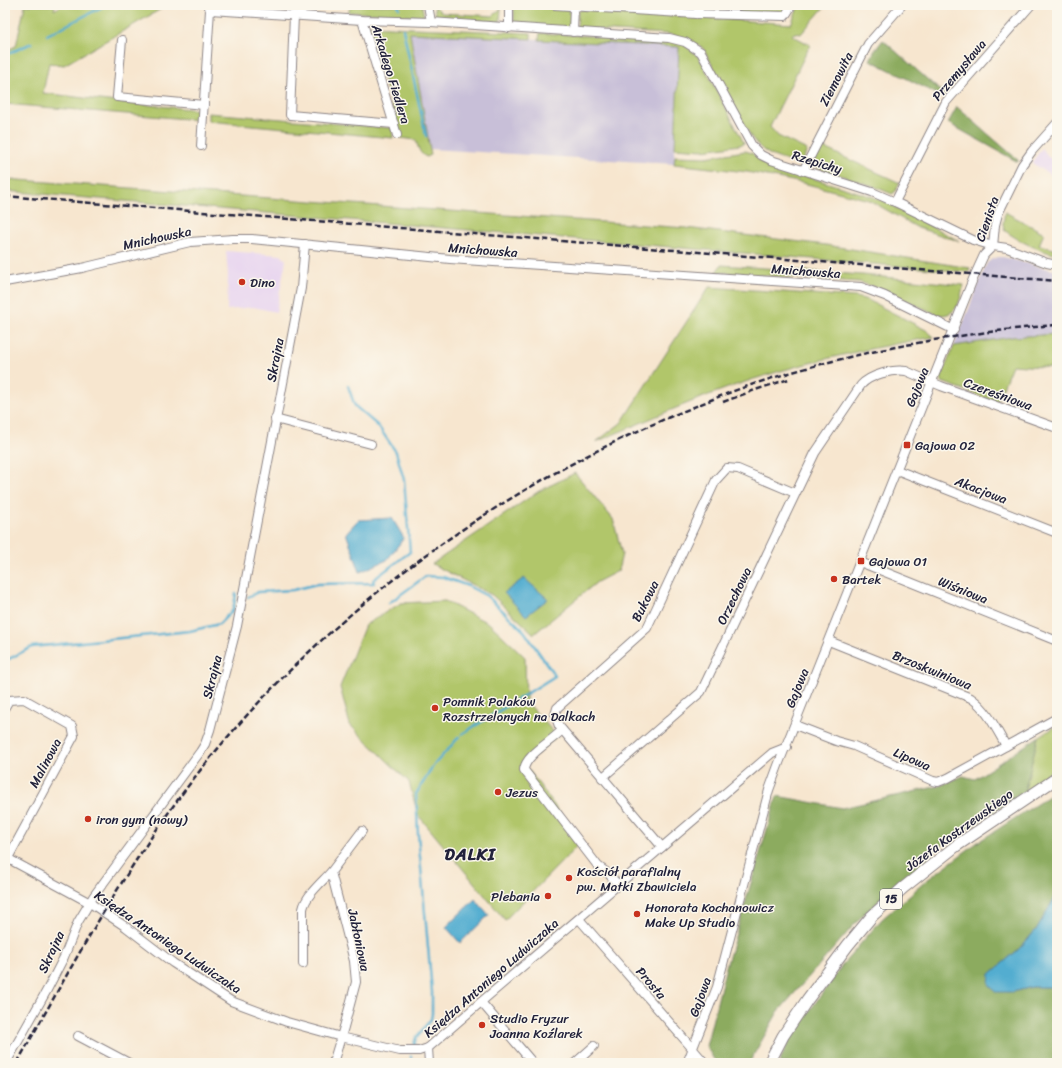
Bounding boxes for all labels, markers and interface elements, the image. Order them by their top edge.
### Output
street label: Arkadego Fiedlera [365,20,417,127]
street label: Przemysława [926,33,992,106]
street label: Ziemowita [813,47,860,110]
street label: Rzepichy [789,144,845,181]
street label: Cienista [969,193,1006,245]
street label: Mnichowska [121,219,194,256]
street label: Mnichowska [448,236,519,264]
street label: Mnichowska [771,257,842,285]
place label: Dino [250,271,275,294]
marker: Dino [237,277,247,287]
street label: Skrajna [259,336,291,384]
street label: Gajowa [899,363,936,410]
street label: Czereśniowa [960,371,1036,417]
place label: Gajowa 02 [915,434,976,457]
marker: Gajowa 02 [902,440,912,450]
street label: Akacjowa [951,469,1011,511]
place label: Gajowa 01 [869,550,928,573]
marker: Gajowa 01 [856,556,866,566]
street label: Orzechowa [710,563,758,629]
place label: Bartek [842,568,881,591]
street label: Wiśniowa [935,570,992,611]
marker: Bartek [829,574,839,584]
street label: Bukowa [625,576,665,626]
street label: Brzoskwiniowa [889,644,976,697]
street label: Skrajna [195,652,229,701]
street label: Gajowa [779,664,816,711]
place label: Pomnik Polaków Rozstrzelonych na Dalkach [443,690,595,728]
marker: Pomnik Polaków Rozstrzelonych na Dalkach [430,703,440,713]
street label: Malinowa [22,734,68,792]
street label: Lipowa [890,741,935,777]
place label: Jezus [505,781,538,804]
street label: Józefa Kostrzewskiego [899,783,1018,878]
marker: Jezus [493,787,503,797]
place label: iron gym (nowy) [96,808,189,831]
marker: iron gym (nowy) [83,814,93,824]
district label: DALKI [444,839,496,869]
place label: Kościół parafialny pw. Matki Zbawiciela [576,860,697,898]
marker: Kościół parafialny pw. Matki Zbawiciela [564,873,574,883]
street label: Księdza Antoniego Ludwiczaka [90,884,247,1000]
place label: Plebania [491,885,540,908]
road number: 15 [880,889,902,909]
marker: Plebania [543,891,553,901]
place label: Honorata Kochanowicz Make Up Studio [645,896,775,934]
street label: Jabłoniowa [341,906,377,974]
marker: Honorata Kochanowicz Make Up Studio [632,909,642,919]
street label: Księdza Antoniego Ludwiczaka [418,912,564,1044]
street label: Skrajna [31,927,71,977]
street label: Prosta [630,961,672,1005]
street label: Gajowa [682,973,718,1020]
place label: Studio Fryzur Joanna Koźlarek [489,1007,583,1045]
marker: Studio Fryzur Joanna Koźlarek [477,1020,487,1030]

